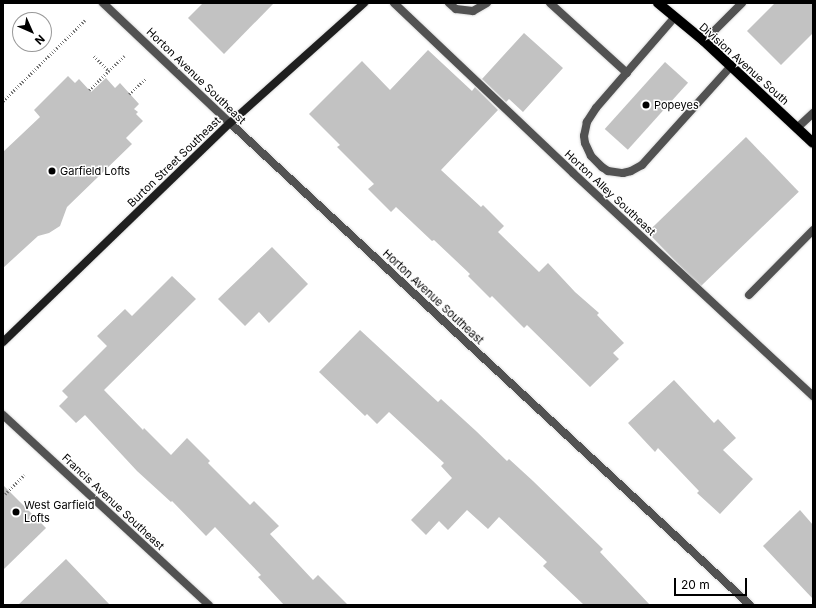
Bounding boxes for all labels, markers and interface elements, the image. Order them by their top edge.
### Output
north arrow [12,12,52,52]
street label: Division Avenue South [696,20,792,108]
street label: Horton Avenue Southeast [144,25,248,127]
text: N [32,32,48,48]
place label: Popeyes [654,98,699,112]
marker: Popeyes [641,100,651,110]
street label: Burton Street Southeast [125,114,223,210]
street label: Horton Alley Southeast [562,147,658,239]
place label: Garfield Lofts [60,164,130,178]
marker: Garfield Lofts [47,166,57,176]
street label: Horton Avenue Southeast [380,247,486,347]
street label: Francis Avenue Southeast [59,451,167,553]
place label: West Garfield Lofts [24,499,94,525]
marker: West Garfield Lofts [11,507,21,517]
scale bar [676,570,749,596]
text: 20 m [681,577,710,592]

